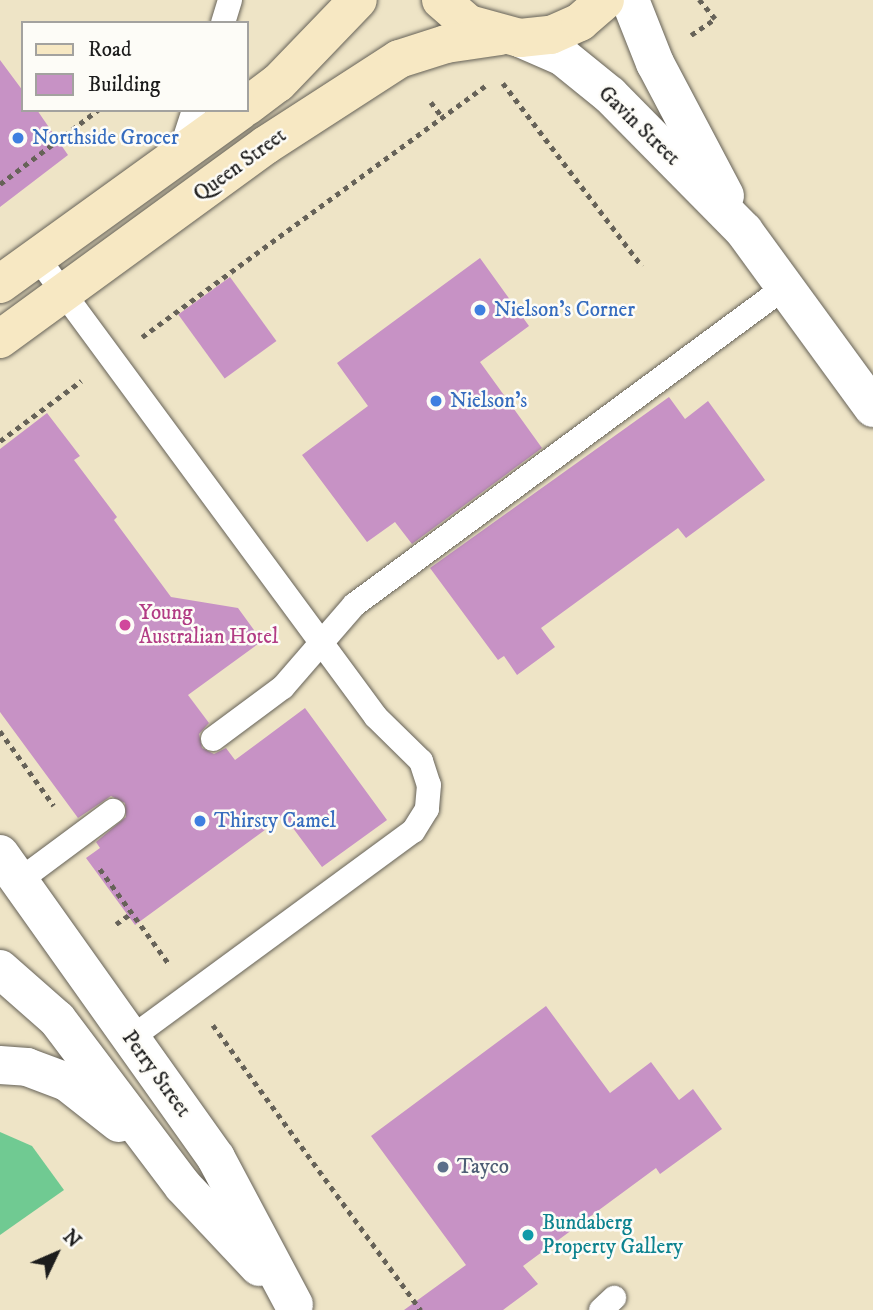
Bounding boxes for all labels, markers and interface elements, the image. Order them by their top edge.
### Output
legend [21,21,248,112]
text: Road [88,37,132,63]
text: Building [88,72,160,98]
street label: Gavin Street [593,81,685,171]
street label: Queen Street [189,123,291,207]
place label: Northside Grocer [32,125,179,151]
marker: Northside Grocer [10,130,26,146]
place label: Nielson's Corner [494,297,635,323]
marker: Nielson's Corner [472,302,488,318]
place label: Nielson's [450,388,527,414]
marker: Nielson's [428,393,444,409]
place label: Young Australian Hotel [139,600,278,650]
marker: Young Australian Hotel [117,617,133,633]
place label: Thirsty Camel [214,808,336,834]
marker: Thirsty Camel [192,813,208,829]
street label: Perry Street [116,1026,196,1122]
place label: Tayco [457,1154,509,1180]
marker: Tayco [435,1159,451,1175]
place label: Bundaberg Property Gallery [542,1210,683,1260]
north arrow [21,1219,91,1289]
text: N [58,1225,85,1253]
marker: Bundaberg Property Gallery [520,1227,536,1243]

